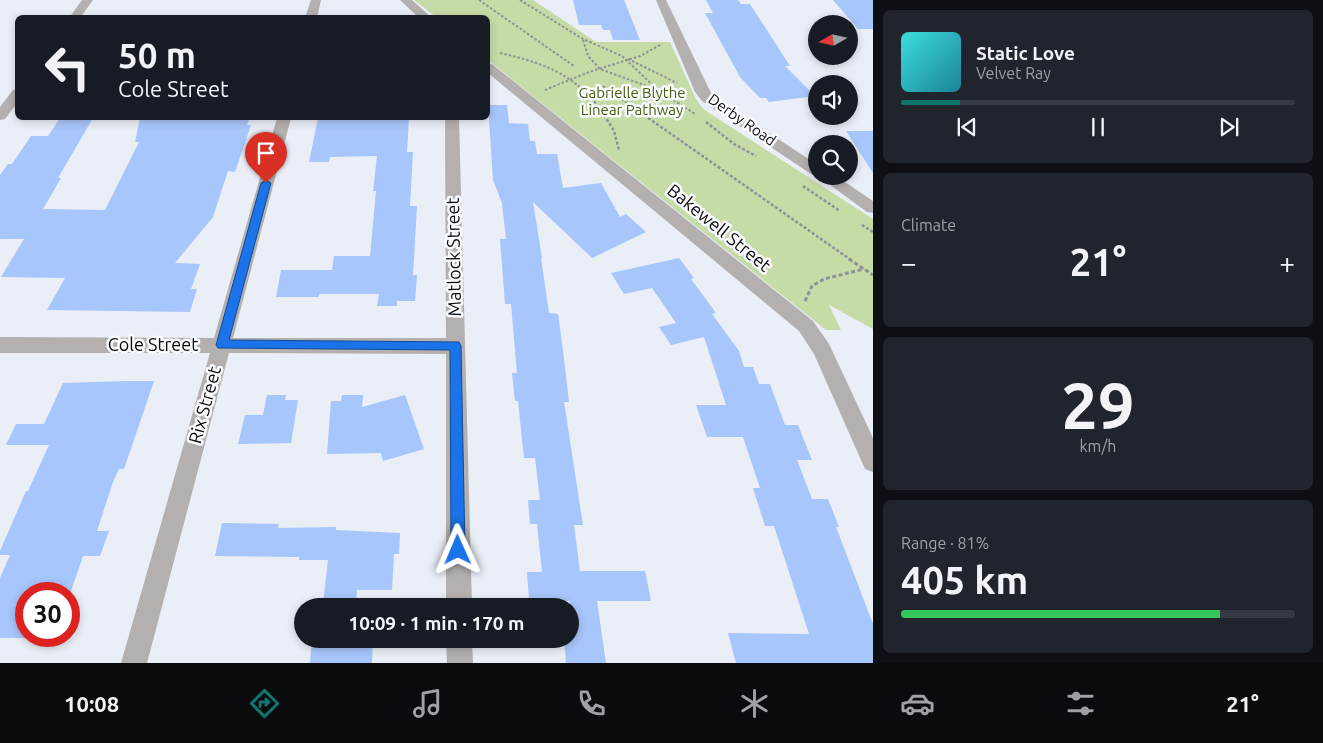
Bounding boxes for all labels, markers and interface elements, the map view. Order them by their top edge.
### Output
north arrow [808,15,858,65]
map controls [808,15,858,185]
icon: left [35,35,100,100]
text: 50 m [118,35,196,75]
text: Static Love [976,42,1075,64]
text: Velvet Ray [976,64,1051,82]
button: sound [808,75,858,125]
text: Cole Street [118,76,229,101]
park label: Gabrielle Blythe Linear Pathway [578,84,686,118]
street label: Derby Road [705,90,779,149]
icon: previous [953,113,981,141]
icon: pause [1084,113,1112,141]
icon: next [1215,113,1243,141]
pin [245,132,287,183]
button: search [808,135,858,185]
icon: arrive [252,139,280,167]
street label: Bakewell Street [664,179,775,275]
street label: Matlock Street [442,197,464,317]
text: Climate [901,216,956,234]
text: 21° [1070,241,1126,283]
text: − [901,247,917,278]
text: + [1279,247,1295,278]
street label: Cole Street [108,334,198,354]
street label: Rix Street [184,364,224,446]
text: 29 [1061,368,1135,441]
text: km/h [1080,437,1116,455]
position arrow [431,523,483,575]
text: Range · 81% [901,534,989,552]
text: 405 km [901,559,1028,601]
speed limit sign: 30 [15,582,80,647]
text: 10:09 · 1 min · 170 m [349,612,524,634]
icon: directions [247,686,282,721]
icon: music [410,686,445,721]
icon: phone [574,686,609,721]
icon: climate [737,686,772,721]
icon: car [900,686,935,721]
icon: filters [1063,686,1098,721]
text: 10:08 [64,691,119,716]
text: 21° [1226,691,1259,716]

